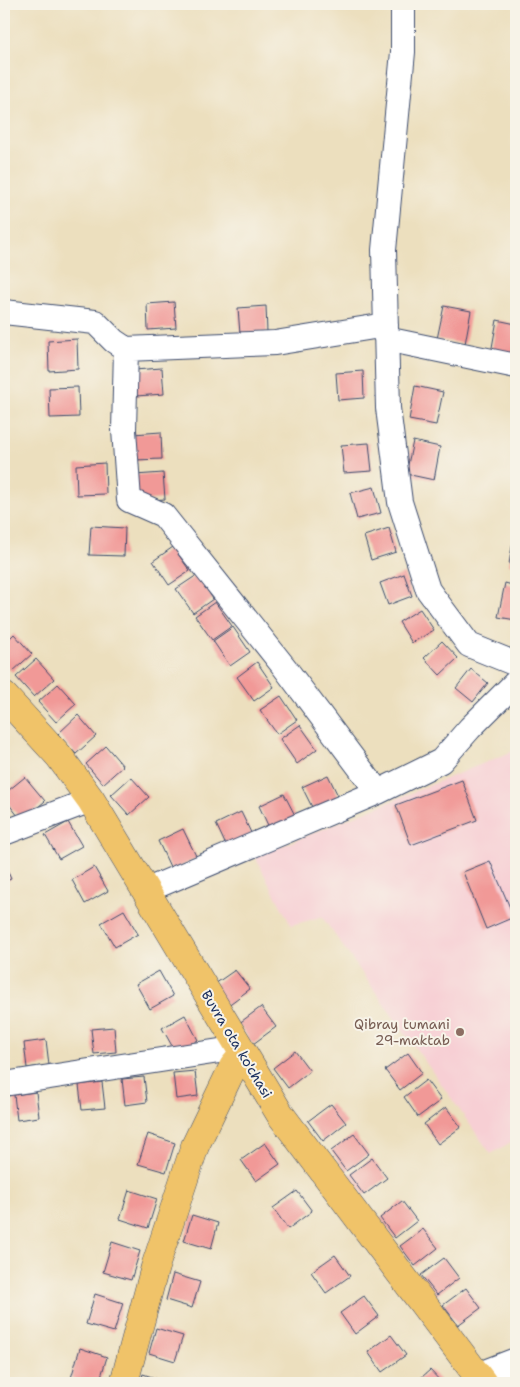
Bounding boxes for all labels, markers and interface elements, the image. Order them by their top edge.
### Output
street label: Buvra ota ko'chasi [198,987,276,1101]
place label: Qibray tumani 29-maktab [354,1015,450,1049]
marker: Qibray tumani 29-maktab [454,1026,466,1038]

